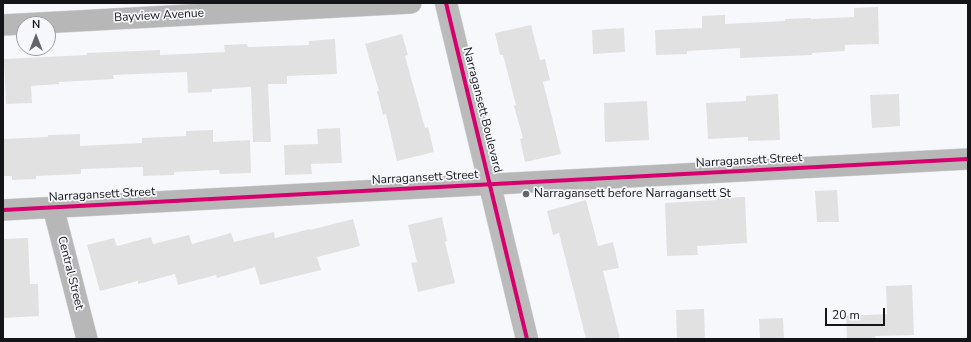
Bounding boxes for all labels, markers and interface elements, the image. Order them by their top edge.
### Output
street label: Bayview Avenue [114,6,204,26]
north arrow [16,16,56,56]
text: N [32,17,40,32]
street label: Narragansett Boulevard [459,46,505,174]
street label: Narragansett Street [695,151,803,171]
street label: Narragansett Street [371,168,479,188]
street label: Narragansett Street [48,185,156,205]
place label: Narragansett before Narragansett St [534,187,731,201]
marker: Narragansett before Narragansett St [521,189,531,199]
street label: Central Street [54,235,86,311]
scale bar [827,300,887,326]
text: 20 m [832,307,860,323]

